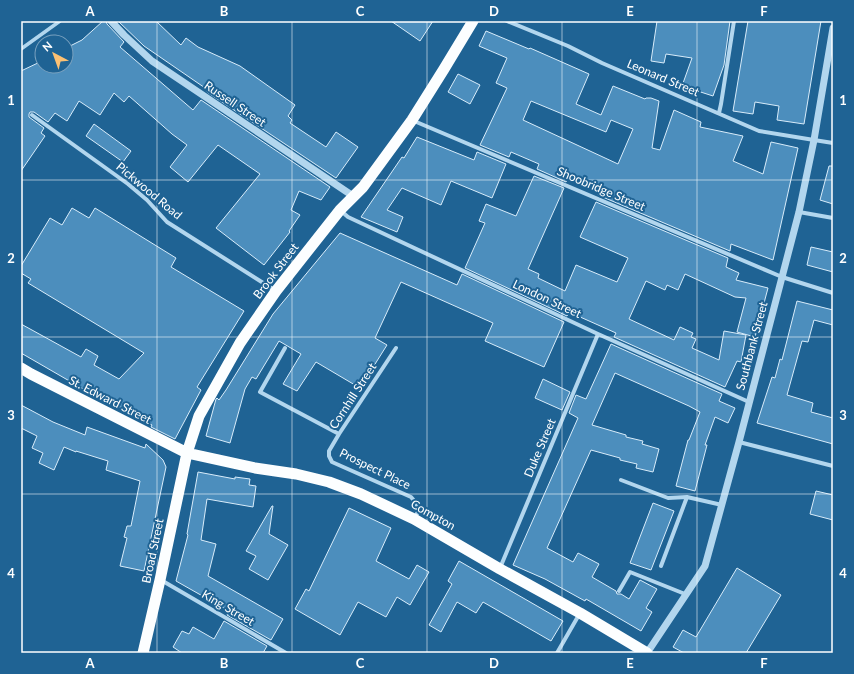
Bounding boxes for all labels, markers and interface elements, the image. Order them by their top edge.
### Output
text: A [84,3,95,19]
text: B [220,3,229,19]
text: C [356,3,365,19]
text: D [489,3,499,19]
text: E [626,3,634,19]
text: F [760,3,768,19]
north arrow [34,34,74,74]
text: N [40,38,55,54]
street label: Leonard Street [625,56,702,100]
street label: Russell Street [202,78,269,130]
text: 1 [7,92,15,108]
text: 1 [839,92,847,108]
street label: Pickwood Road [113,159,185,222]
street label: Shoobridge Street [555,163,648,214]
street label: Brook Street [250,239,302,302]
text: 2 [7,250,15,266]
text: 2 [839,250,847,266]
street label: London Street [510,276,585,321]
street label: Southbank Street [732,299,771,392]
street label: Cornhill Street [326,359,380,432]
street label: St. Edward Street [66,372,155,427]
text: 3 [7,407,15,423]
text: 3 [839,407,847,423]
street label: Duke Street [520,415,559,479]
street label: Prospect Place [337,445,413,492]
street label: Compton [408,496,458,533]
street label: Broad Street [138,516,167,585]
text: 4 [7,565,15,581]
text: 4 [839,565,847,581]
street label: King Street [199,586,258,629]
text: A [84,655,95,671]
text: B [220,655,229,671]
text: C [356,655,365,671]
text: D [489,655,499,671]
text: E [626,655,634,671]
text: F [760,655,768,671]

